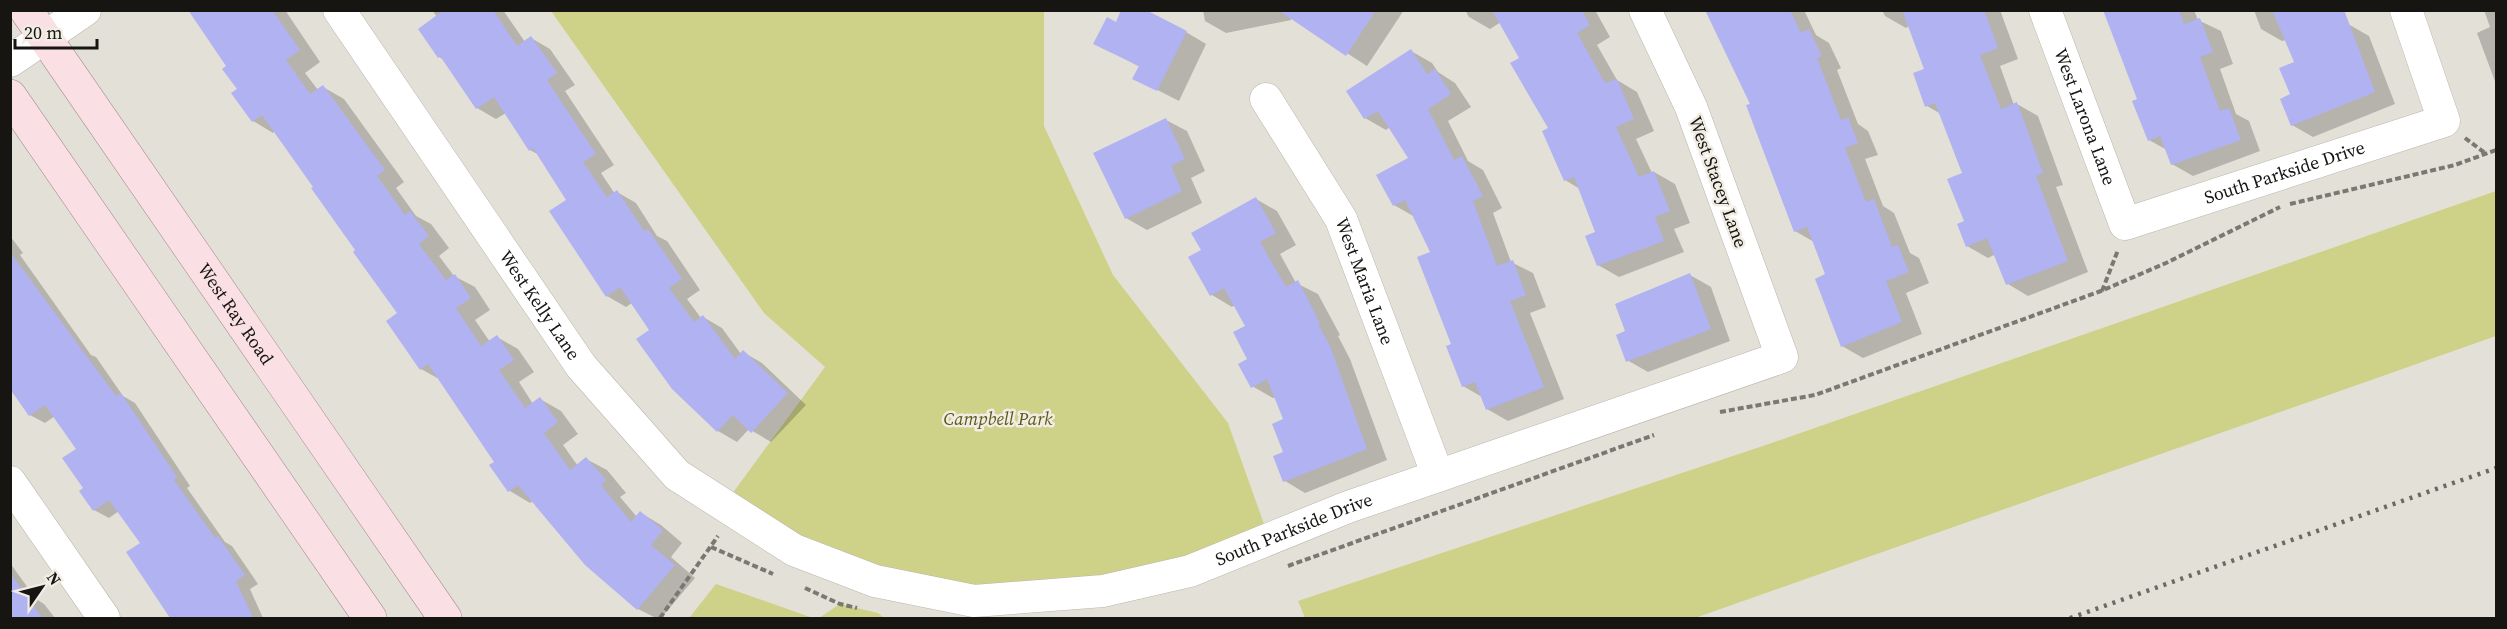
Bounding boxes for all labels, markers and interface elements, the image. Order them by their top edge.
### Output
scale bar [15,12,98,50]
text: 20 m [24,20,62,45]
street label: West Larona Lane [2048,45,2122,189]
street label: West Stacey Lane [1683,113,1754,251]
street label: South Parkside Drive [2201,134,2368,210]
street label: West Maria Lane [1330,214,1400,348]
street label: West Kelly Lane [494,245,586,365]
street label: West Ray Road [192,258,280,369]
park label: Campbell Park [944,406,1053,431]
street label: South Parkside Drive [1211,487,1376,572]
north arrow [12,557,72,617]
text: N [42,567,67,590]

